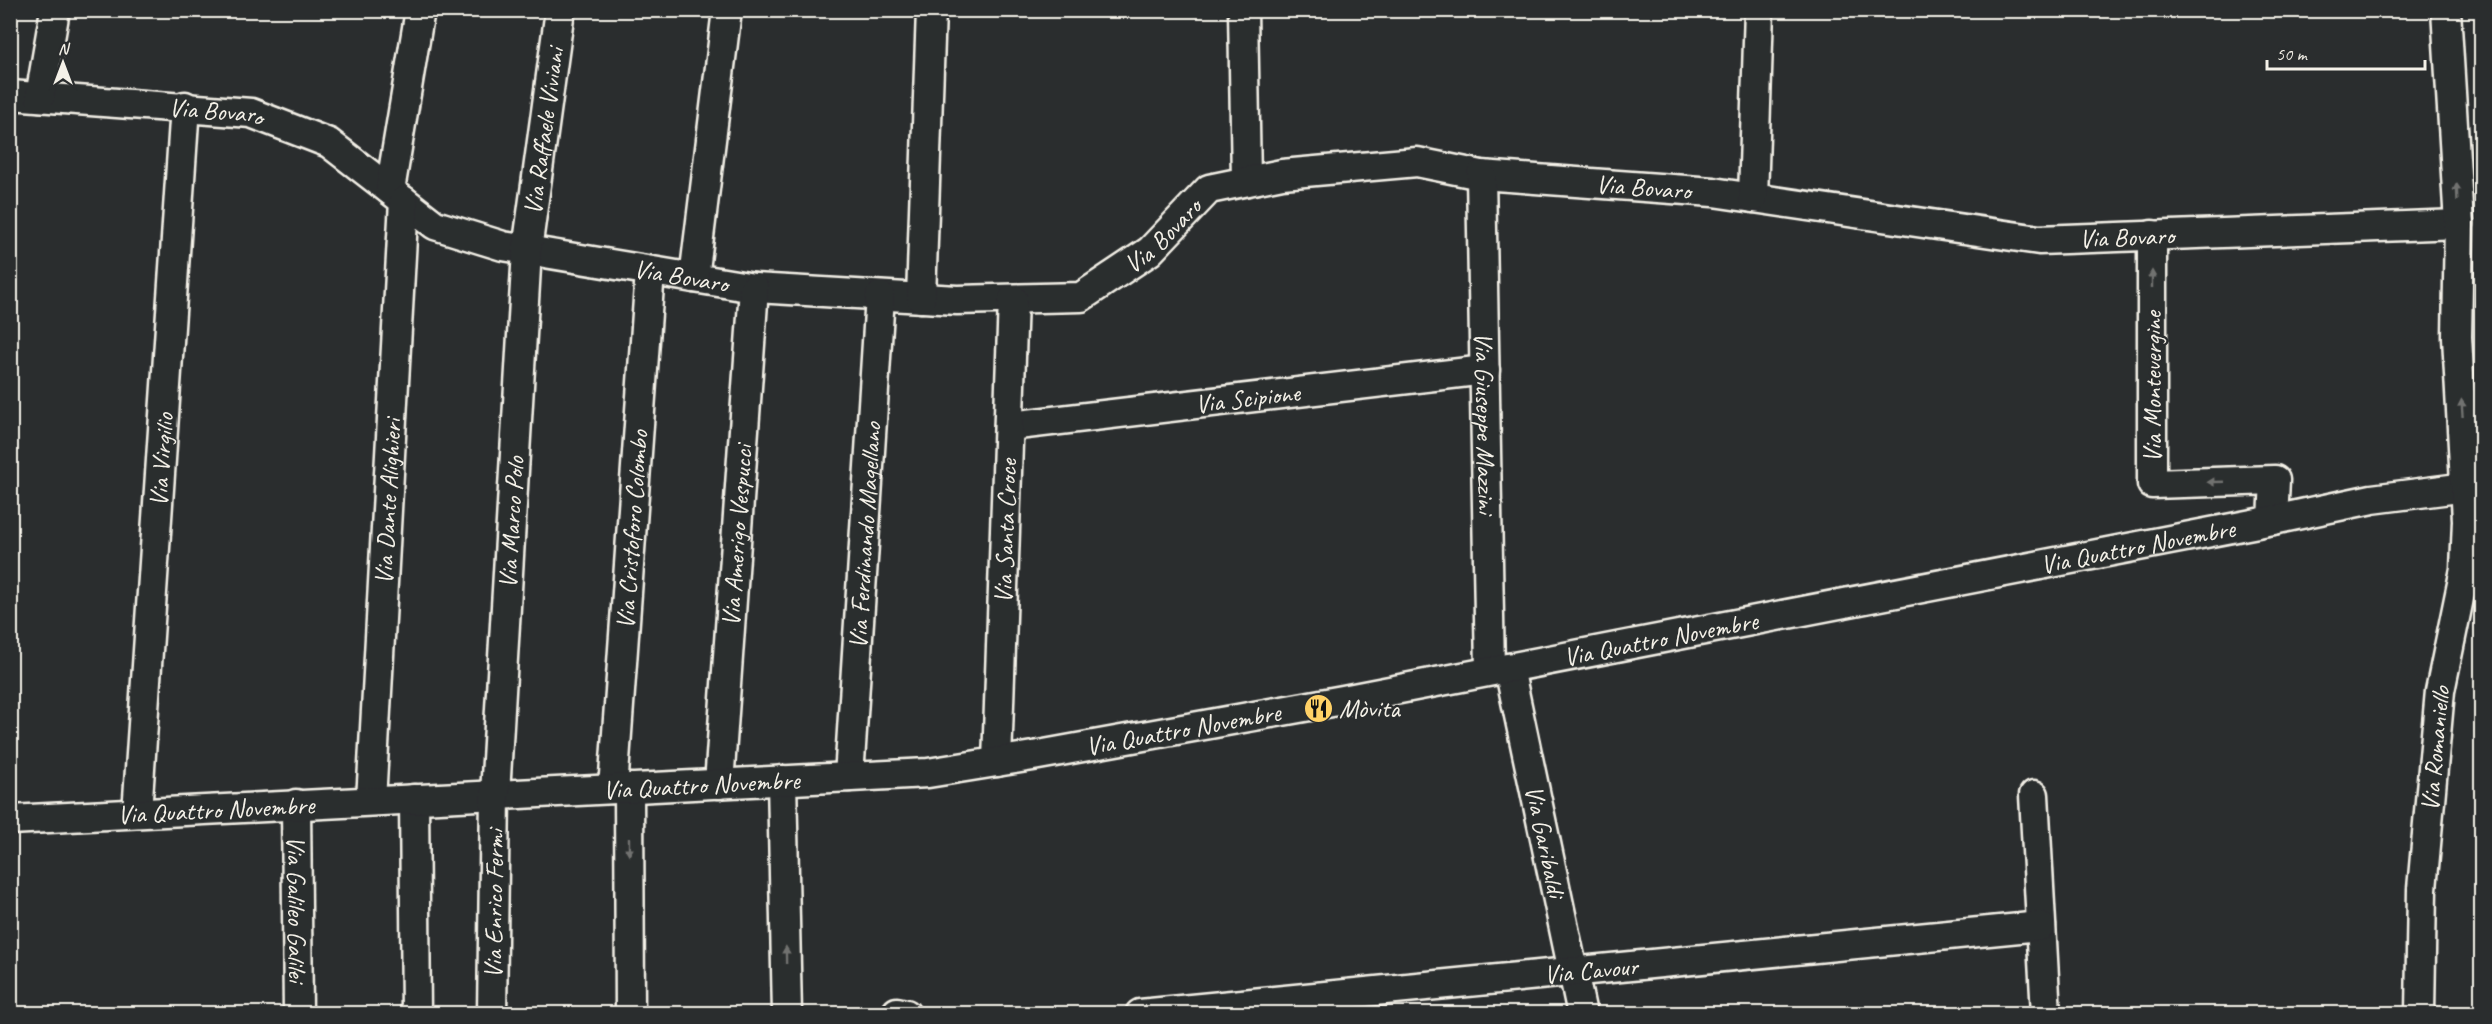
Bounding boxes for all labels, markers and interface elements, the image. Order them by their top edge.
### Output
north arrow [33,33,93,93]
scale bar [2267,33,2424,71]
text: N [58,39,71,59]
street label: Via Raffaele Viviani [516,42,572,217]
text: 50 m [2276,43,2309,65]
street label: Via Bovaro [168,91,271,135]
street label: Via Bovaro [1595,167,1695,208]
one-way arrow [2453,183,2462,202]
street label: Via Bovaro [1118,189,1211,281]
street label: Via Bovaro [2078,219,2178,255]
street label: Via Bovaro [631,252,733,301]
one-way arrow [2147,269,2157,288]
street label: Via Montevergine [2136,309,2169,463]
street label: Via Giuseppe Mazzini [1467,332,1503,517]
street label: Via Scipione [1193,376,1303,421]
one-way arrow [2457,398,2467,417]
street label: Via Virgilio [142,410,181,508]
street label: Via Dante Alighieri [367,415,409,585]
street label: Via Ferdinando Magellano [841,419,889,650]
street label: Via Cristoforo Colombo [608,427,656,630]
street label: Via Amerigo Vespucci [714,441,760,628]
street label: Via Marco Polo [491,454,532,589]
street label: Via Santa Croce [986,457,1025,604]
one-way arrow [2207,478,2226,487]
street label: Via Quattro Novembre [2038,511,2239,582]
street label: Via Quattro Novembre [1561,604,1762,674]
street label: Via Romaniello [2413,681,2458,813]
restaurant icon: Mòvita [1302,692,1334,724]
place label: Mòvita [1339,692,1401,725]
street label: Via Quattro Novembre [1083,695,1285,763]
street label: Via Quattro Novembre [602,764,802,807]
street label: Via Garibaldi [1517,782,1574,903]
street label: Via Quattro Novembre [117,788,317,831]
street label: Via Enrico Fermi [476,826,512,979]
street label: Via Galileo Galilei [279,836,314,986]
one-way arrow [624,837,634,856]
one-way arrow [781,946,791,965]
street label: Via Cavour [1542,949,1641,991]

